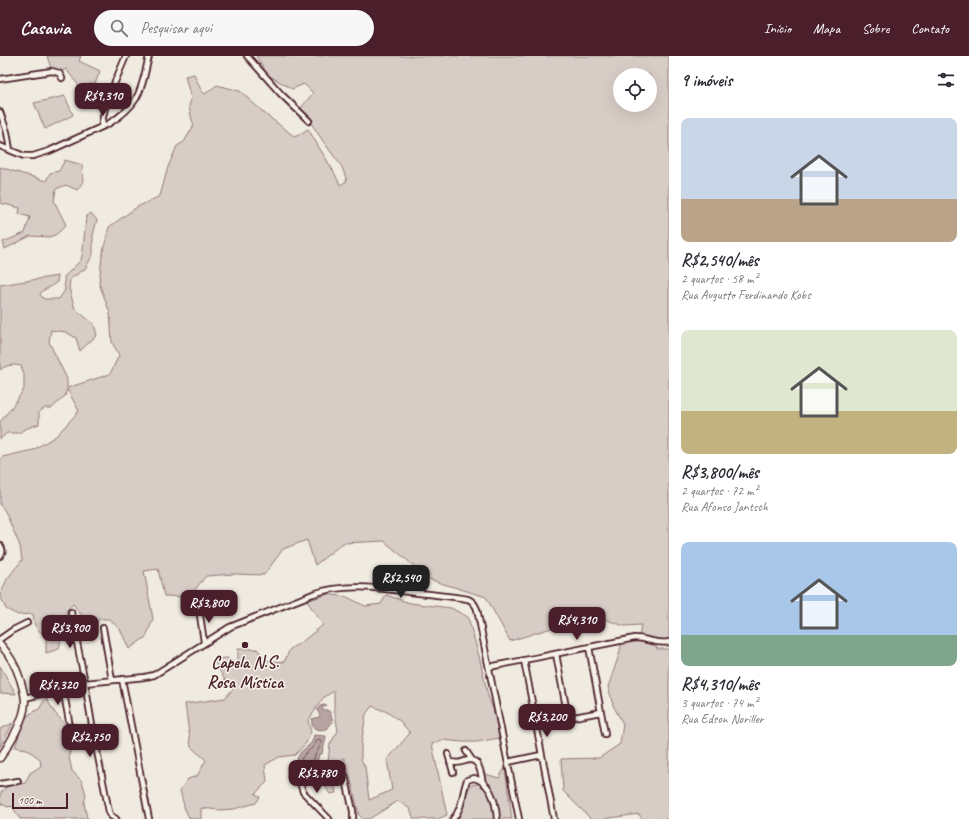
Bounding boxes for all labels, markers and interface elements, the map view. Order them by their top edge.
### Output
search box [94,10,374,46]
text: Casavia [20,16,70,40]
icon: search [108,17,130,39]
text: Pesquisar aqui [140,19,212,38]
text: Início [764,20,791,37]
text: Mapa [813,20,840,37]
text: Sobre [862,20,889,37]
text: Contato [911,20,949,37]
map controls [613,68,657,112]
button: locate [613,68,657,112]
icon: filters [935,69,957,91]
text: 9 imóveis [681,70,732,91]
pin: R$9,310 [66,83,140,117]
text: R$9,310 [84,88,122,104]
icon: home [783,144,855,216]
text: R$2,540/mês [681,250,758,271]
text: 2 quartos · 58 m² [681,271,758,287]
text: Rua Augusto Ferdinando Kobs [681,287,811,303]
icon: home [783,356,855,428]
text: R$3,800/mês [681,462,759,483]
text: 2 quartos · 72 m² [681,483,758,499]
text: Rua Afonso Jantsch [681,499,768,515]
pin: R$2,540 [364,565,438,599]
icon: home [783,568,855,640]
text: R$2,540 [382,570,420,586]
pin: R$3,800 [172,590,246,624]
text: R$3,800 [190,595,228,611]
pin: R$4,310 [540,607,614,641]
text: R$4,310 [558,612,596,628]
pin: R$3,900 [33,615,107,649]
text: R$3,900 [51,620,89,636]
marker: Capela N.S. Rosa Mística [240,640,250,650]
place label: Capela N.S. Rosa Mística [207,652,285,693]
pin: R$7,320 [21,672,95,706]
text: R$4,310/mês [681,674,759,695]
text: R$7,320 [39,677,77,693]
text: 3 quartos · 74 m² [681,695,758,711]
pin: R$3,200 [510,704,584,738]
text: R$3,200 [528,709,566,725]
text: Rua Edson Noriller [681,711,764,727]
pin: R$2,750 [53,724,127,758]
text: R$2,750 [71,729,109,745]
pin: R$3,780 [280,760,354,794]
text: R$3,780 [298,765,336,781]
scale bar [12,791,68,810]
text: 100 m [18,793,42,807]

